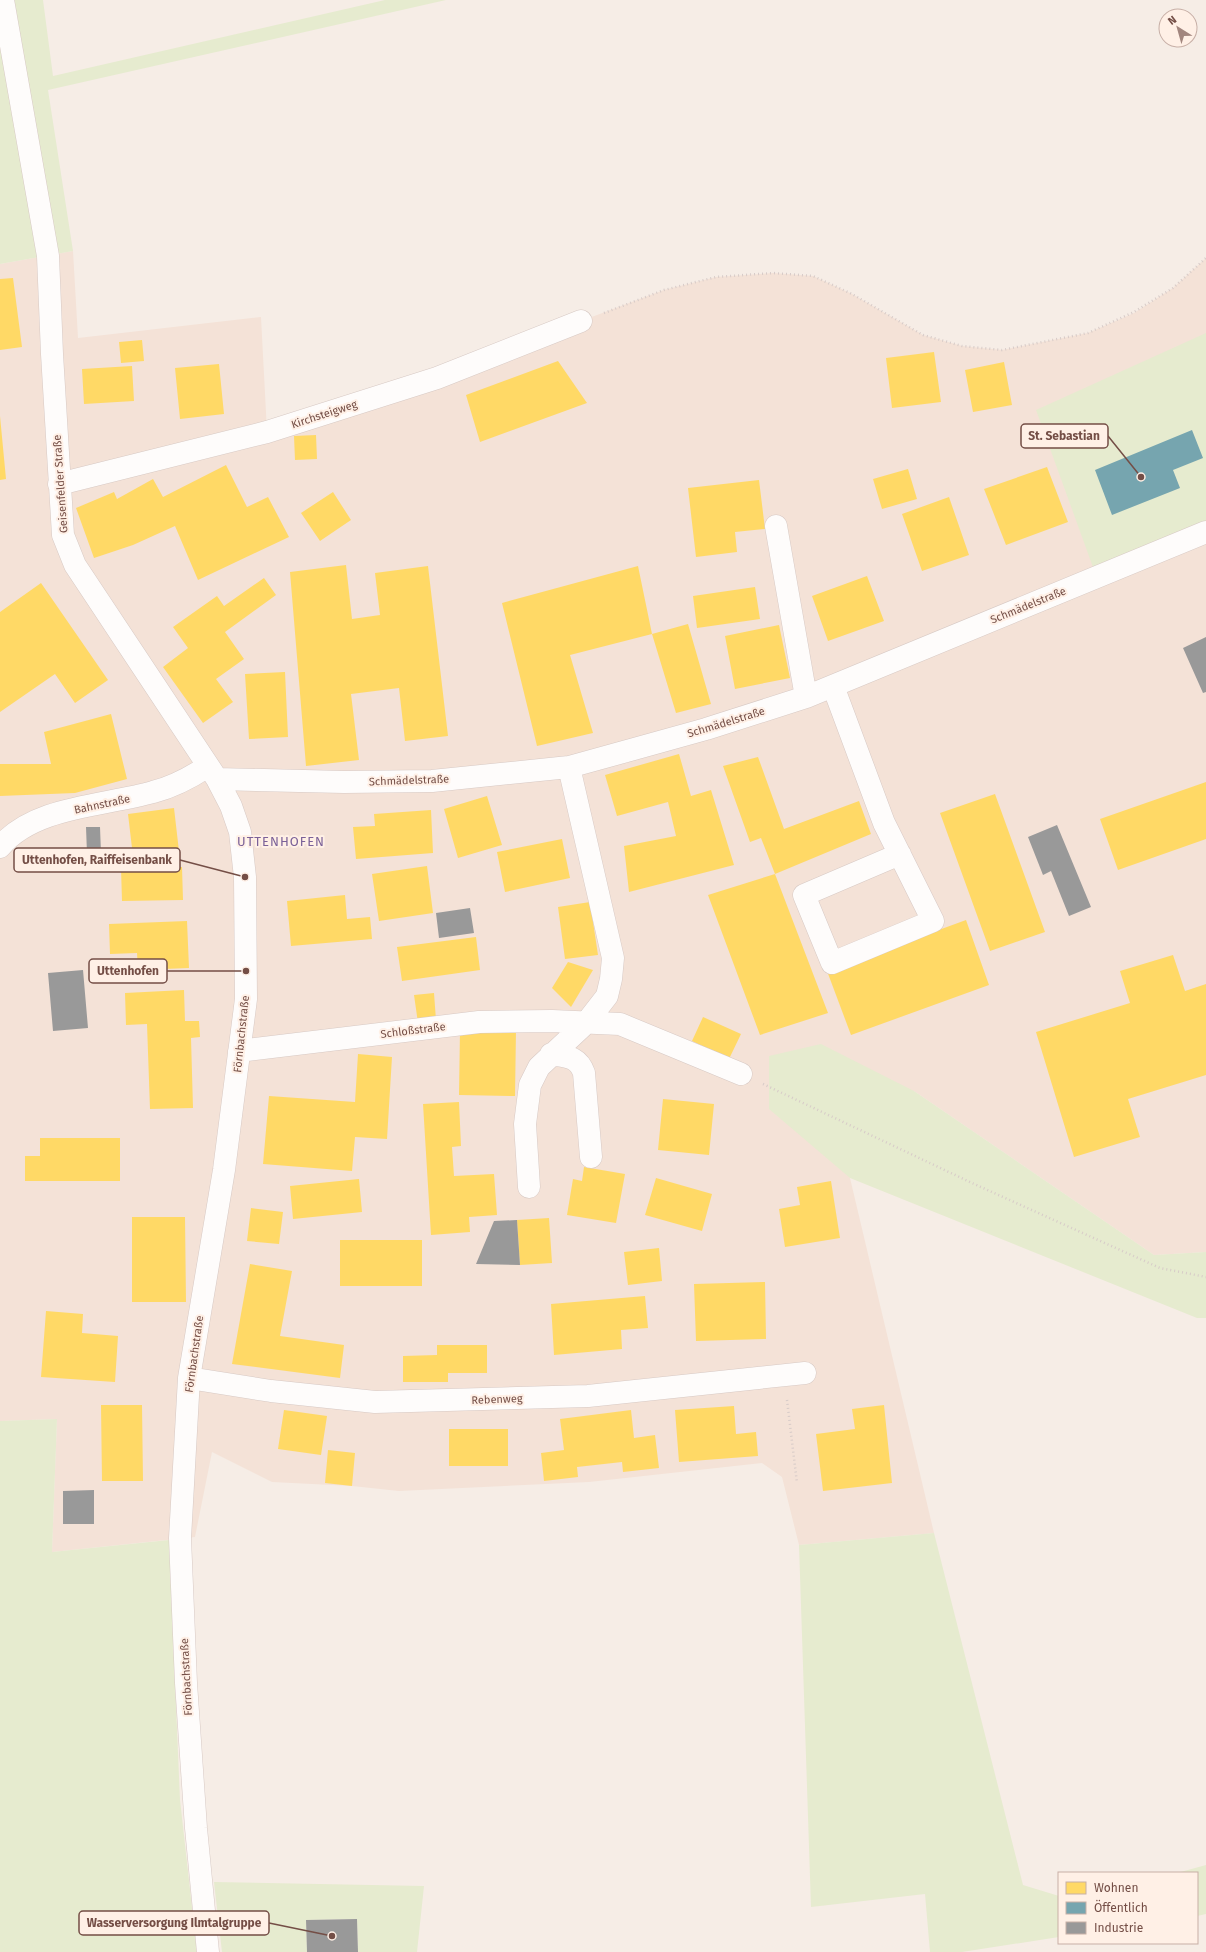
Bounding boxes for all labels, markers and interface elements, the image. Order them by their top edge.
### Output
north arrow [1158,8,1198,48]
text: N [1165,13,1179,28]
street label: Kirchsteigweg [290,398,359,431]
callout: St. Sebastian [1021,424,1108,448]
text: St. Sebastian [1028,429,1100,443]
street label: Geisenfelder Straße [51,434,70,534]
street label: Schmädelstraße [988,584,1068,627]
street label: Schmädelstraße [686,705,766,740]
street label: Schmädelstraße [369,773,449,788]
street label: Bahnstraße [73,792,131,817]
district label: UTTENHOFEN [237,834,325,849]
callout: Uttenhofen, Raiffeisenbank [14,848,180,872]
text: Uttenhofen, Raiffeisenbank [22,853,172,867]
callout: Uttenhofen [89,959,167,983]
text: Uttenhofen [97,964,159,978]
street label: Förnbachstraße [231,995,252,1073]
street label: Schloßstraße [380,1020,446,1041]
street label: Förnbachstraße [183,1315,206,1393]
street label: Rebenweg [471,1392,523,1407]
street label: Förnbachstraße [178,1638,195,1716]
legend [1058,1872,1198,1944]
text: Wohnen [1094,1881,1138,1895]
text: Öffentlich [1094,1899,1148,1915]
callout: Wasserversorgung Ilmtalgruppe [79,1911,269,1935]
text: Wasserversorgung Ilmtalgruppe [87,1916,262,1930]
text: Industrie [1094,1921,1143,1935]

